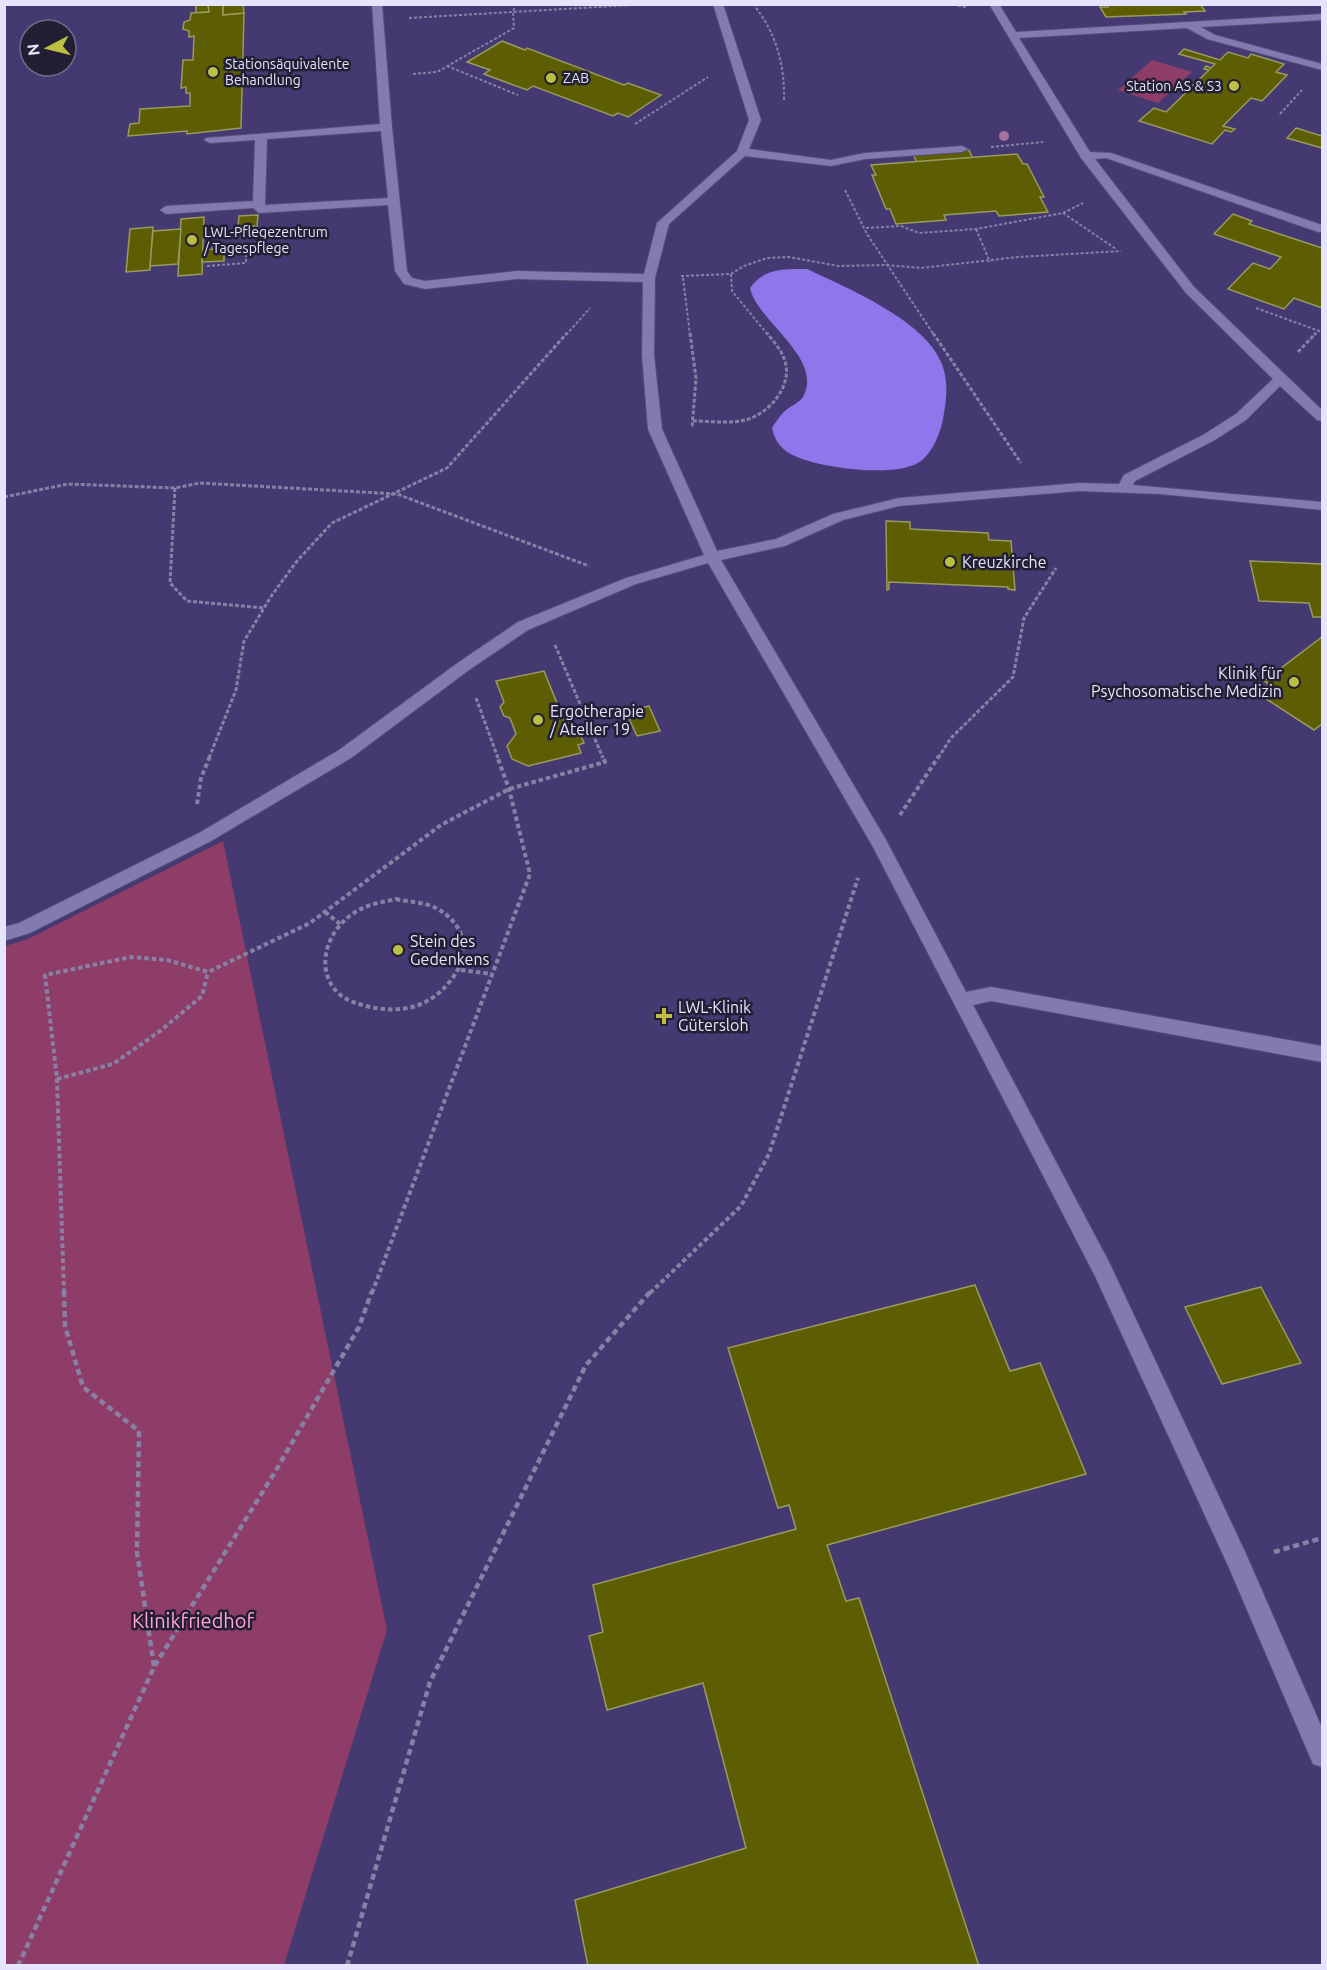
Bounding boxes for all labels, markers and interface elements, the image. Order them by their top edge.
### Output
north arrow [18,18,78,78]
text: N [23,43,43,57]
place label: Stationsäquivalente Behandlung [225,56,350,88]
marker: Stationsäquivalente Behandlung [206,65,220,79]
place label: ZAB [563,70,589,86]
marker: ZAB [544,71,558,85]
place label: Station AS & S3 [1126,78,1222,94]
marker: Station AS & S3 [1227,79,1241,93]
place label: LWL-Pflegezentrum / Tagespflege [203,224,328,256]
marker: LWL-Pflegezentrum / Tagespflege [185,233,199,247]
place label: Kreuzkirche [962,553,1047,571]
marker: Kreuzkirche [943,555,957,569]
place label: Klinik für Psychosomatische Medizin [1091,664,1282,700]
marker: Klinik für Psychosomatische Medizin [1287,675,1301,689]
place label: Ergotherapie / Ateller 19 [549,702,644,738]
marker: Ergotherapie / Ateller 19 [531,713,545,727]
place label: Stein des Gedenkens [410,932,490,968]
marker: Stein des Gedenkens [391,943,405,957]
place label: LWL-Klinik Gütersloh [678,998,751,1034]
marker: LWL-Klinik Gütersloh [655,1007,673,1025]
park label: Klinikfriedhof [132,1609,254,1632]

